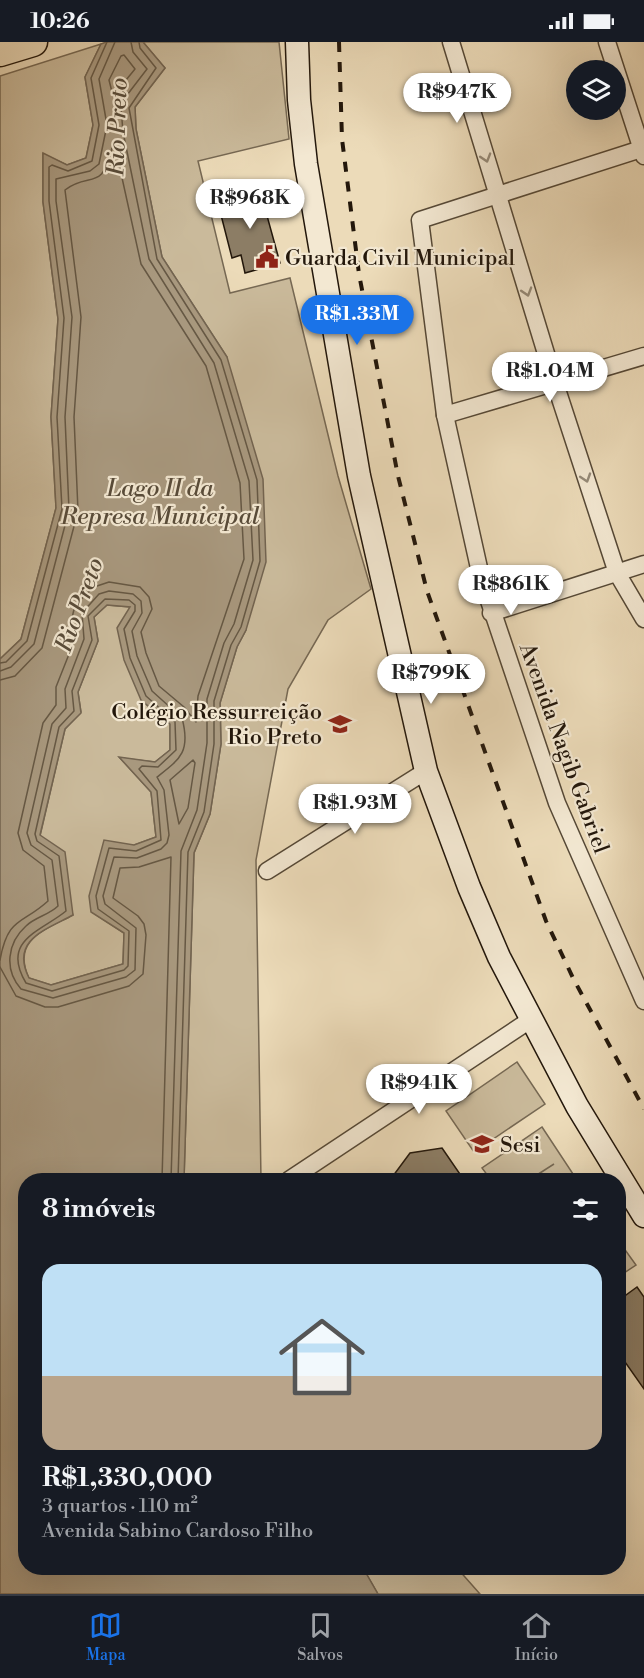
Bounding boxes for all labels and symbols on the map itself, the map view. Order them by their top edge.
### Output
pin: R$947K [408,73,506,124]
water label: Rio Preto [101,77,135,178]
one-way arrow [479,152,491,163]
pin: R$968K [201,179,299,230]
public building icon: Guarda Civil Municipal [254,244,280,270]
place label: Guarda Civil Municipal [285,245,516,272]
one-way arrow [520,286,532,297]
pin: R$1.33M [302,295,412,346]
pin: R$1.04M [495,352,605,403]
one-way arrow [579,472,591,483]
water label: Lago II da Represa Municipal [59,474,260,532]
water label: Rio Preto [49,554,111,658]
pin: R$861K [462,565,560,616]
street label: Avenida Nagib Gabriel [513,639,614,858]
pin: R$799K [382,654,480,705]
place label: Colégio Ressurreição Rio Preto [111,699,322,751]
school or university icon: Colégio Ressurreição Rio Preto [327,711,353,737]
pin: R$1.93M [300,784,410,835]
pin: R$941K [370,1064,468,1115]
school or university icon: Sesi [469,1131,495,1157]
place label: Sesi [500,1132,541,1159]

